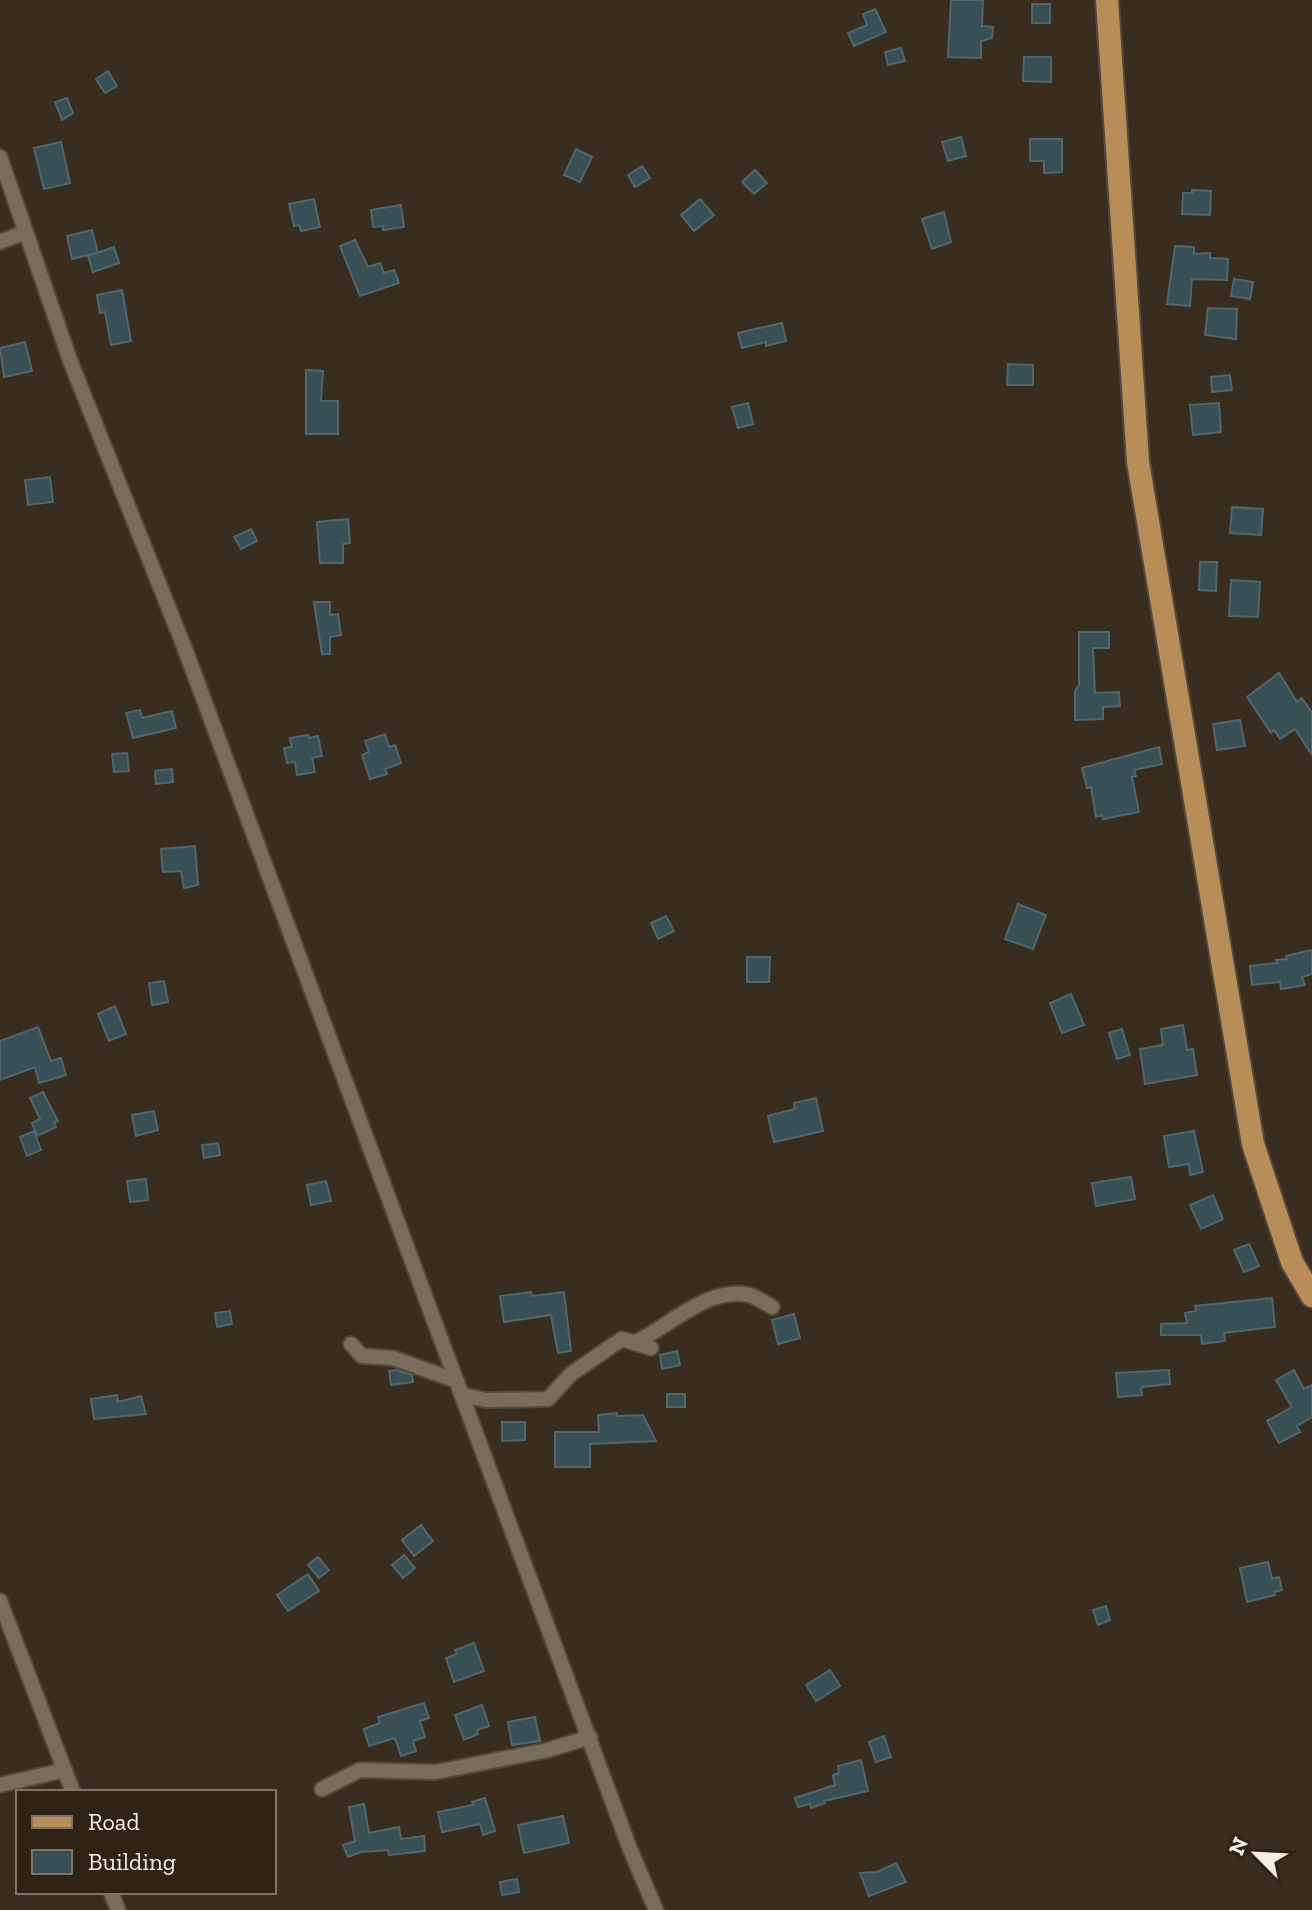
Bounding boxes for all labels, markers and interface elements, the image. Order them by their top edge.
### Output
legend [16,1790,276,1894]
text: Road [88,1807,140,1836]
north arrow [1216,1814,1296,1894]
text: N [1222,1833,1254,1859]
text: Building [88,1847,176,1876]

